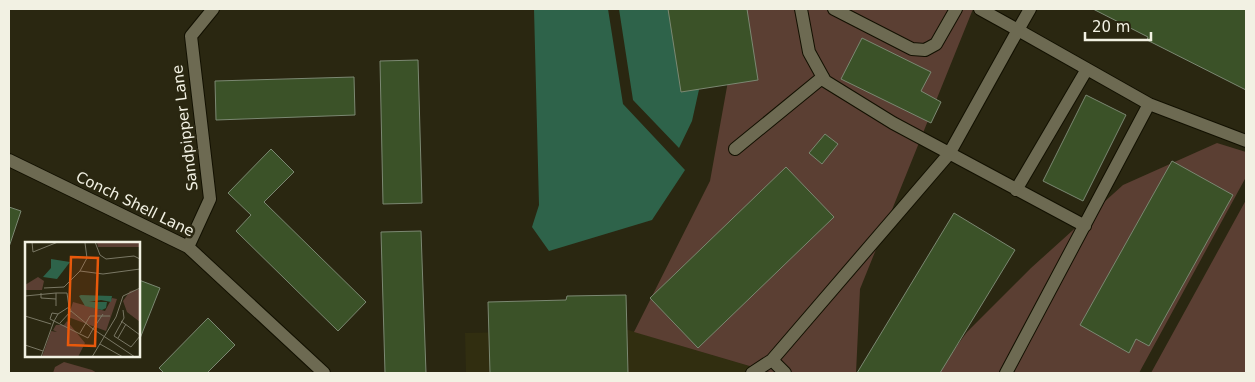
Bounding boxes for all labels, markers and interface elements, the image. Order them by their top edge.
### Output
scale bar [1085,10,1151,42]
text: 20 m [1092,18,1130,36]
street label: Sandpipper Lane [168,64,202,192]
street label: Conch Shell Lane [73,168,197,240]
inset map [25,242,140,357]

